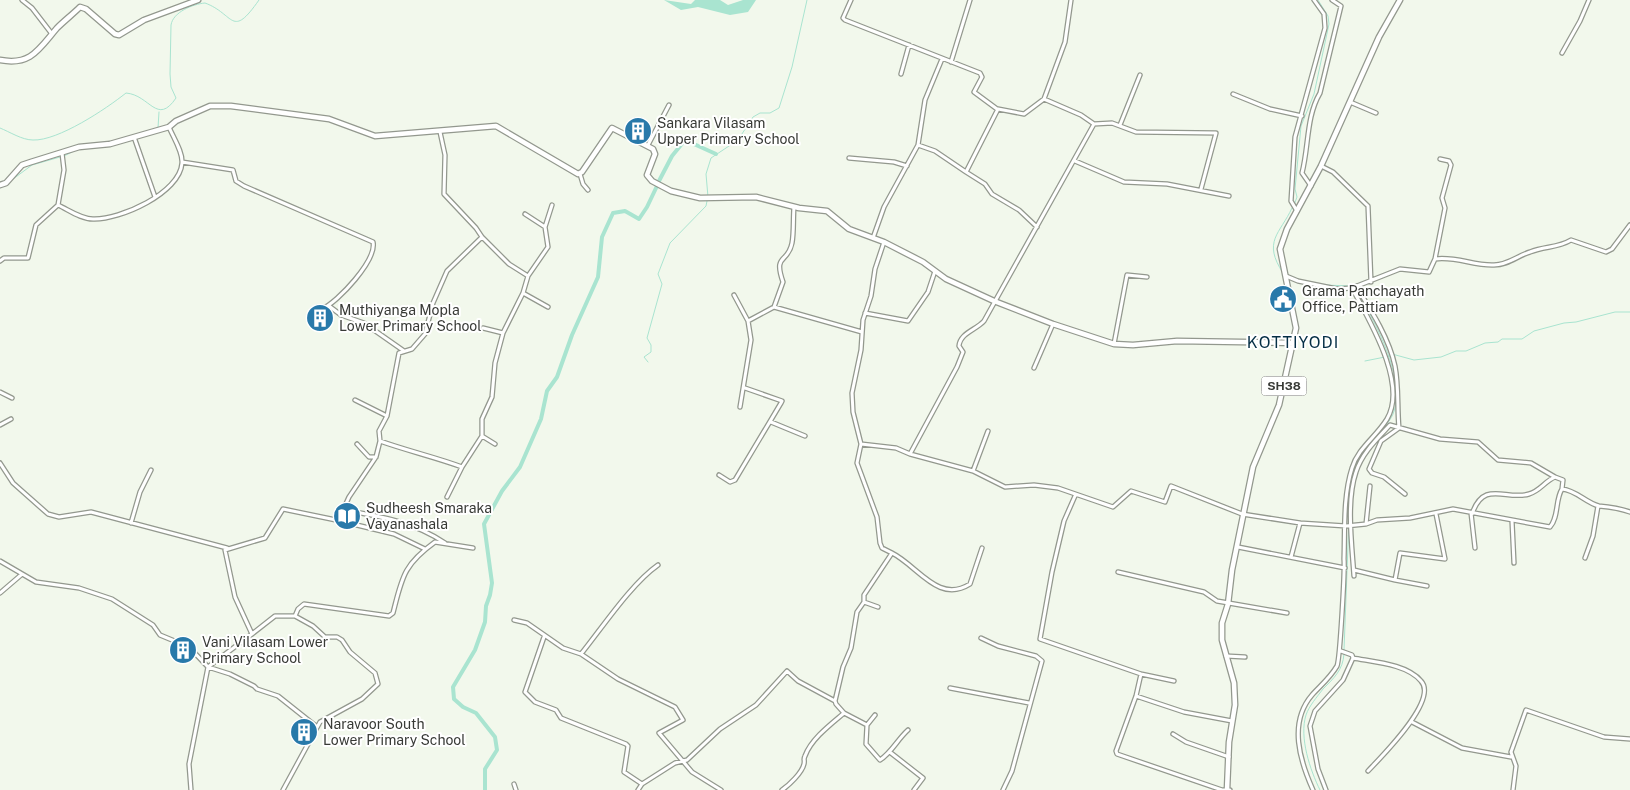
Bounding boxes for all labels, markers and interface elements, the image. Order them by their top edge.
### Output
place label: Sankara Vilasam Upper Primary School [657,115,800,147]
building icon: Sankara Vilasam Upper Primary School [623,116,653,146]
place label: Grama Panchayath Office, Pattiam [1302,283,1424,315]
public building icon: Grama Panchayath Office, Pattiam [1268,284,1298,314]
place label: Muthiyanga Mopla Lower Primary School [339,302,482,334]
building icon: Muthiyanga Mopla Lower Primary School [305,303,335,333]
district label: KOTTIYODI [1247,333,1339,352]
road number: SH38 [1262,376,1306,396]
place label: Sudheesh Smaraka Vayanashala [366,500,492,532]
library icon: Sudheesh Smaraka Vayanashala [332,501,362,531]
place label: Vani Vilasam Lower Primary School [202,634,328,666]
building icon: Vani Vilasam Lower Primary School [168,635,198,665]
place label: Naravoor South Lower Primary School [323,716,466,748]
building icon: Naravoor South Lower Primary School [289,717,319,747]

